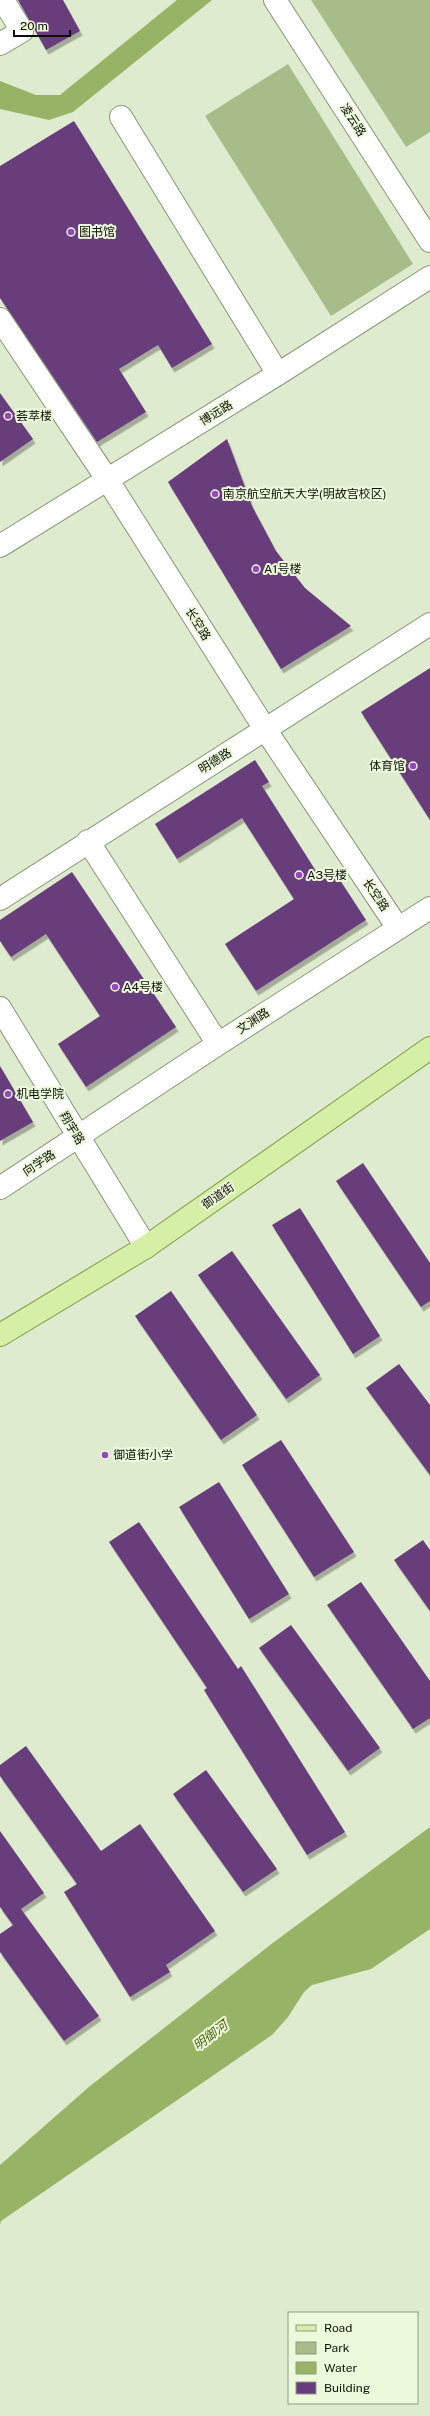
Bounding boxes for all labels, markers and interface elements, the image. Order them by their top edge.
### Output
scale bar [14,12,70,38]
text: 20 m [20,19,48,33]
street label: 凌云路 [337,101,369,139]
place label: 图书馆 [79,225,115,239]
marker: 图书馆 [66,227,76,237]
street label: 博远路 [197,398,235,428]
place label: 荟萃楼 [16,409,52,423]
marker: 荟萃楼 [3,411,13,421]
place label: 南京航空航天大学(明故宫校区) [223,487,386,501]
marker: 南京航空航天大学(明故宫校区) [210,489,220,499]
place label: A1号楼 [264,562,301,576]
marker: A1号楼 [251,564,261,574]
street label: 长空路 [183,605,213,643]
street label: 明德路 [196,746,234,776]
place label: 体育馆 [369,759,405,773]
marker: 体育馆 [408,761,418,771]
place label: A3号楼 [307,868,347,882]
marker: A3号楼 [294,870,304,880]
street label: 长空路 [360,876,392,914]
place label: A4号楼 [123,980,163,994]
marker: A4号楼 [110,982,120,992]
street label: 文渊路 [234,1005,272,1037]
place label: 机电学院 [16,1087,64,1101]
marker: 机电学院 [3,1089,13,1099]
street label: 翔宇路 [57,1109,87,1147]
street label: 向学路 [20,1147,58,1179]
street label: 御道街 [199,1180,237,1212]
place label: 御道街小学 [113,1448,173,1462]
marker: 御道街小学 [100,1450,110,1460]
water label: 明御河 [190,2016,233,2053]
legend [288,2312,418,2404]
text: Road [324,2321,352,2335]
text: Park [324,2341,350,2355]
text: Water [324,2361,358,2375]
text: Building [324,2381,370,2395]

